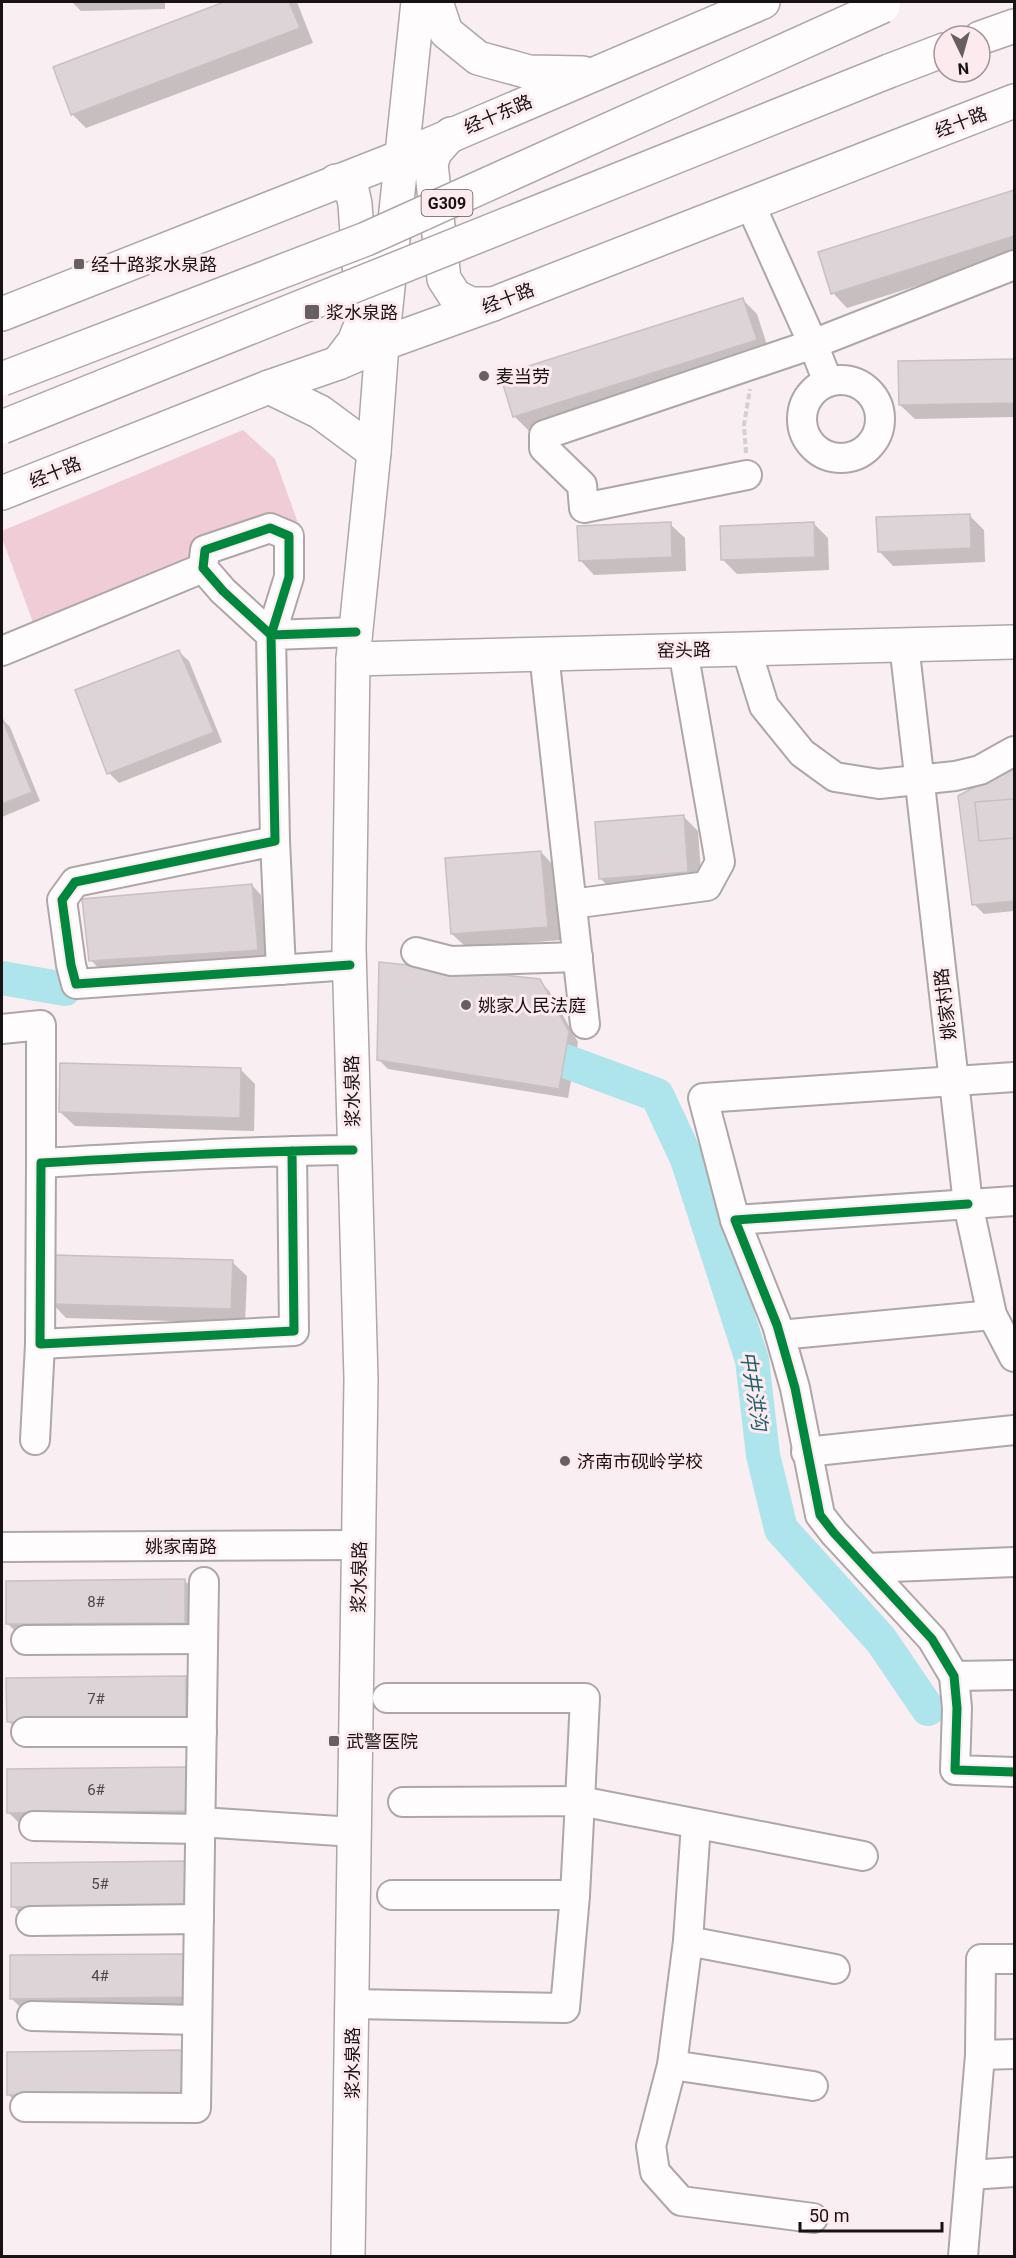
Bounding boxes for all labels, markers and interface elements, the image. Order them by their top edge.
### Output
north arrow [932,24,992,84]
text: N [957,58,970,78]
street label: 经十东路 [461,90,535,138]
street label: 经十路 [932,103,990,141]
road number: G309 [422,190,472,216]
place label: 经十路浆水泉路 [91,254,217,275]
marker: 经十路浆水泉路 [72,257,86,271]
street label: 经十路 [479,279,537,317]
place label: 浆水泉路 [326,302,398,323]
marker: 浆水泉路 [303,303,321,321]
place label: 麦当劳 [496,366,550,387]
marker: 麦当劳 [477,369,491,383]
street label: 经十路 [26,452,84,492]
street label: 窑头路 [657,639,711,661]
street label: 姚家村路 [930,967,960,1041]
place label: 姚家人民法庭 [478,995,586,1016]
marker: 姚家人民法庭 [459,998,473,1012]
street label: 浆水泉路 [341,1055,363,1127]
water label: 中井洪沟 [736,1350,772,1434]
place label: 济南市砚岭学校 [577,1451,703,1472]
marker: 济南市砚岭学校 [558,1454,572,1468]
street label: 姚家南路 [145,1536,217,1557]
street label: 浆水泉路 [348,1541,370,1613]
house number: 8# [87,1593,106,1611]
house number: 7# [87,1690,106,1708]
place label: 武警医院 [346,1731,418,1752]
marker: 武警医院 [327,1734,341,1748]
house number: 6# [87,1781,106,1799]
house number: 5# [91,1875,110,1893]
house number: 4# [91,1967,110,1985]
street label: 浆水泉路 [342,2027,363,2099]
scale bar [800,2195,942,2233]
text: 50 m [809,2205,849,2226]

